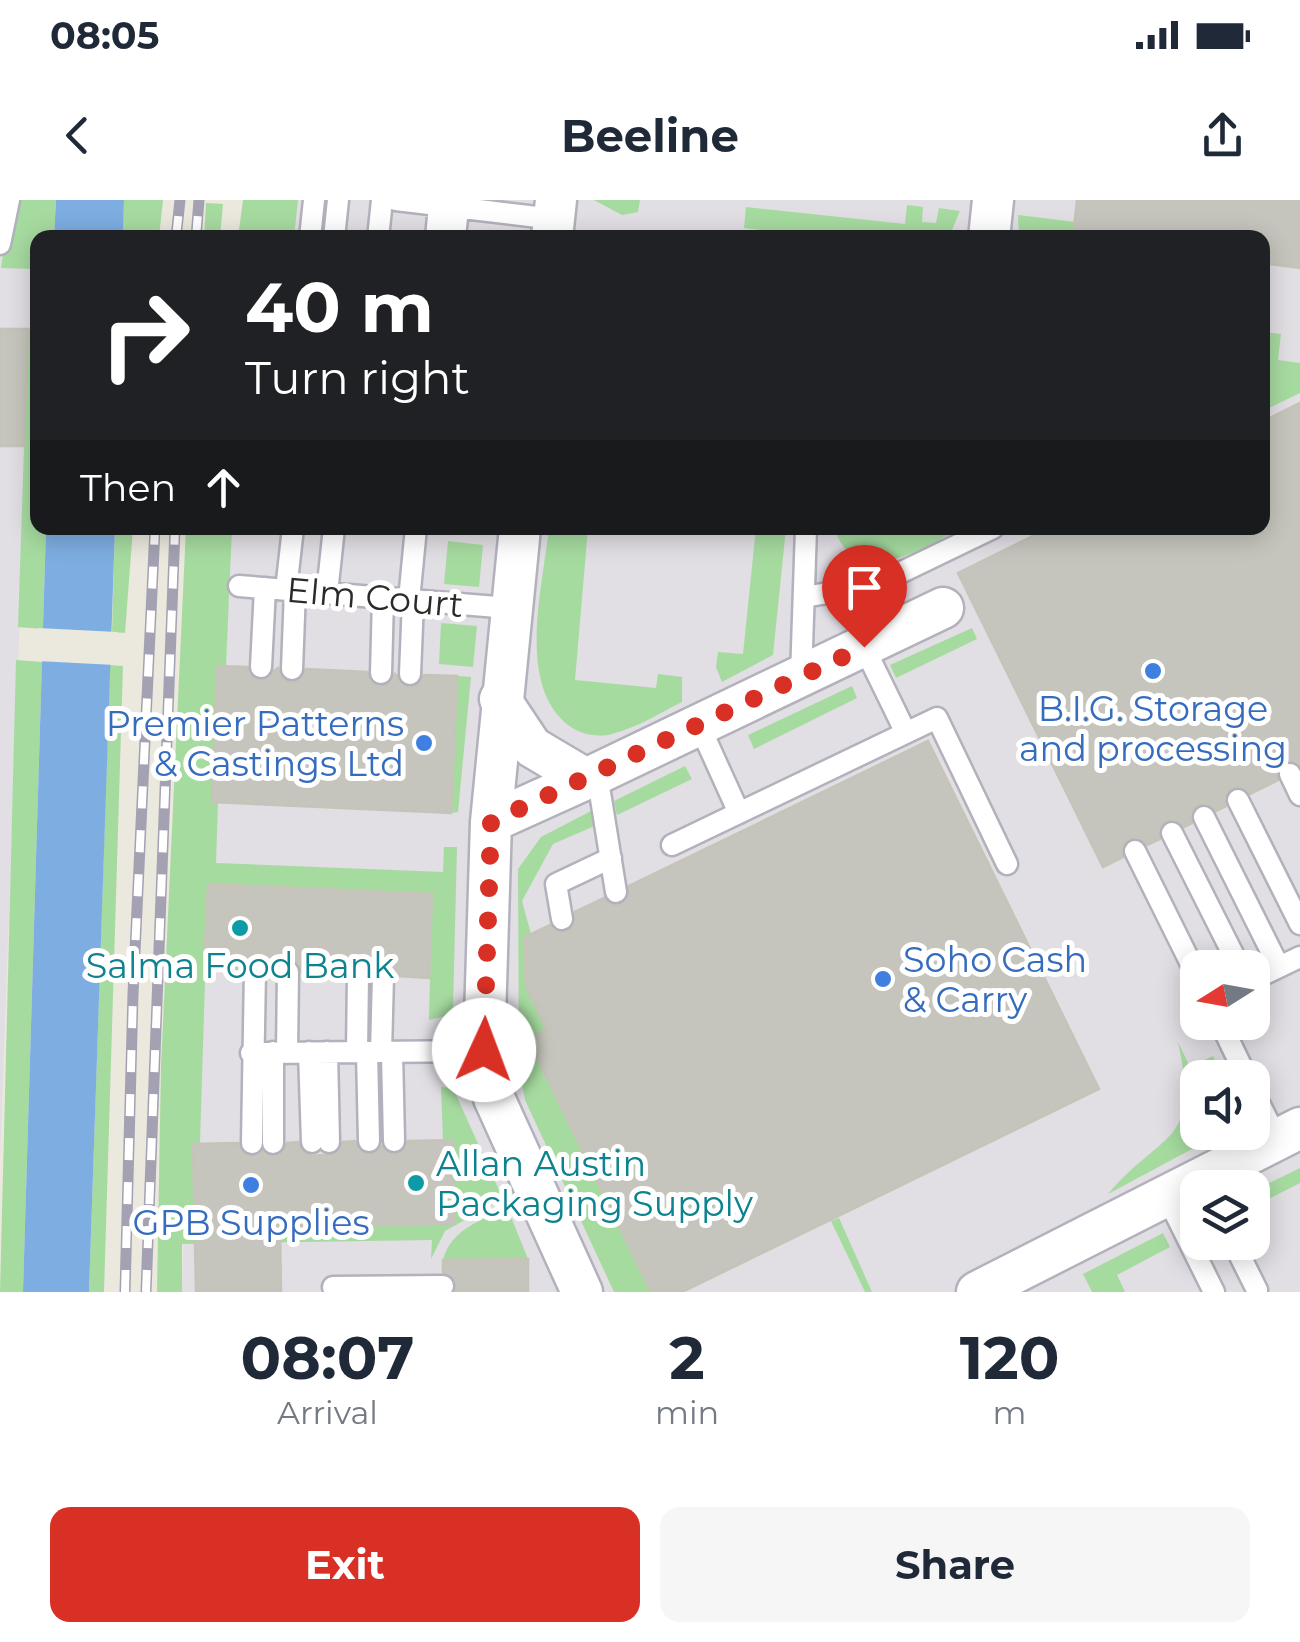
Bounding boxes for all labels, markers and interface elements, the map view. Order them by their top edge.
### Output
text: 08:05 [50,12,159,59]
icon: back [50,108,105,163]
text: Beeline [561,108,739,163]
icon: share [1195,108,1250,163]
text: 40 m [245,264,434,350]
icon: right [80,270,210,400]
text: Turn right [245,350,470,405]
icon: ahead [196,460,251,515]
text: Then [80,464,176,511]
pin [822,545,907,648]
icon: arrive [837,560,892,615]
street label: Elm Court [285,568,465,626]
marker: B.I.G. Storage and processing [1142,660,1164,682]
place label: B.I.G. Storage and processing [1019,687,1287,770]
place label: Premier Patterns & Castings Ltd [106,702,404,785]
marker: Premier Patterns & Castings Ltd [413,732,435,754]
marker: Salma Food Bank [229,917,251,939]
place label: Soho Cash & Carry [903,938,1087,1021]
place label: Salma Food Bank [86,944,394,987]
north arrow [1180,950,1270,1040]
map controls [1180,950,1270,1260]
marker: Soho Cash & Carry [872,968,894,990]
position arrow [432,998,536,1102]
button: sound [1180,1060,1270,1150]
place label: Allan Austin Packaging Supply [436,1142,753,1225]
button: layers [1180,1170,1270,1260]
marker: Allan Austin Packaging Supply [405,1172,427,1194]
marker: GPB Supplies [240,1174,262,1196]
place label: GPB Supplies [133,1201,369,1244]
text: 08:07 [241,1321,414,1394]
text: 2 [669,1321,705,1394]
text: 120 [960,1321,1059,1394]
text: Arrival [277,1393,378,1432]
text: min [655,1393,719,1432]
text: m [993,1393,1027,1432]
button: Exit [50,1507,640,1622]
button: Share [660,1507,1250,1622]

